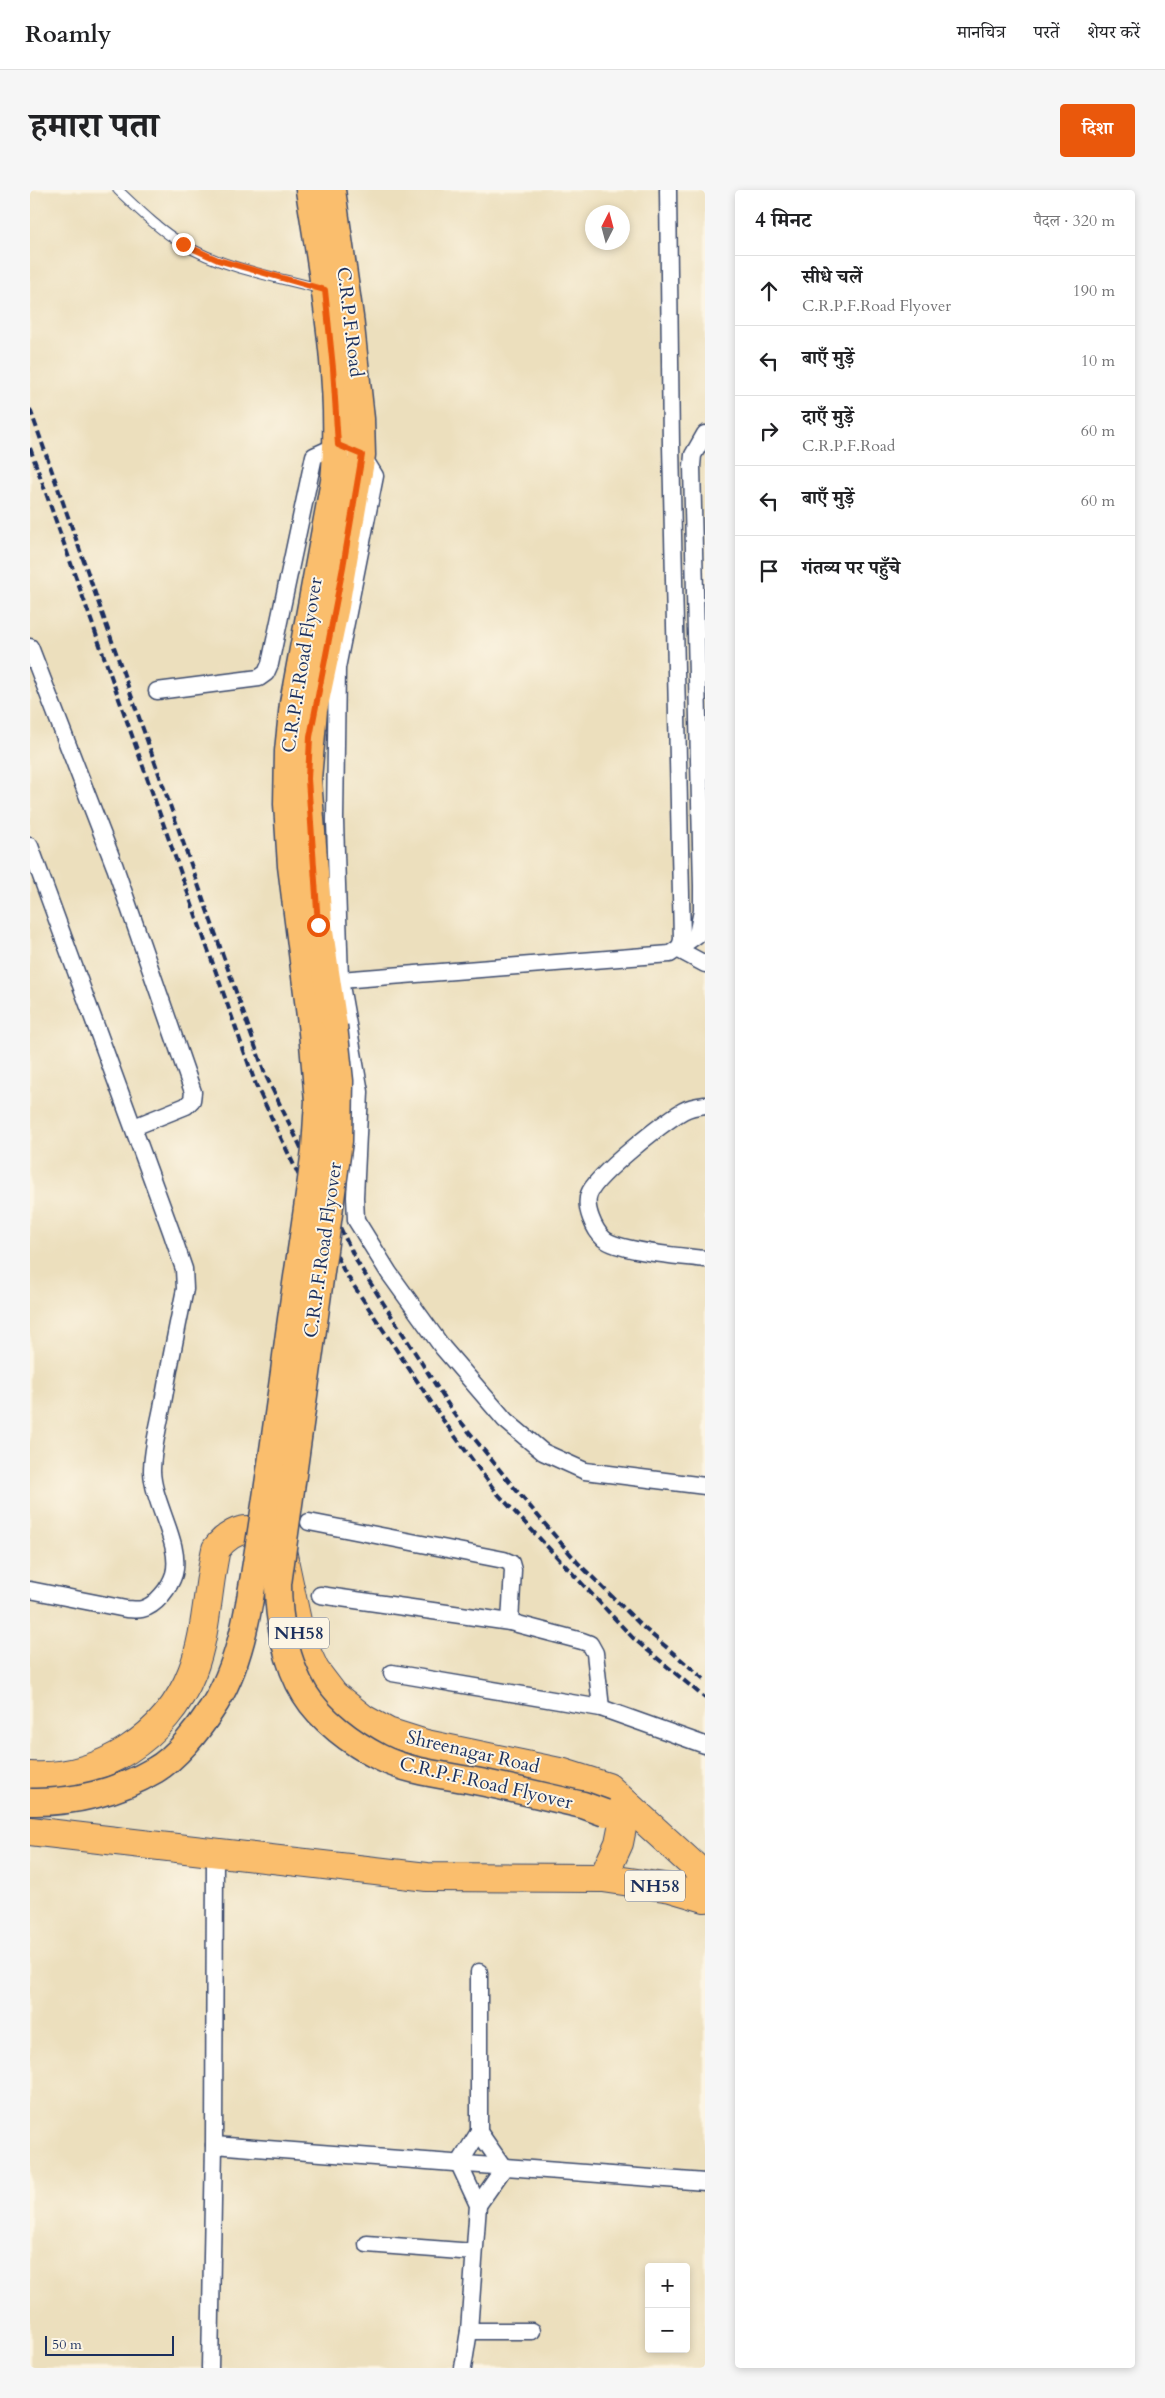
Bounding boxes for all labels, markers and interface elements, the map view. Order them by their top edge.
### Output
text: Roamly [25,18,111,51]
text: मानचित्र [957,20,1006,45]
text: परतें [1034,20,1059,45]
text: शेयर करें [1087,20,1140,45]
text: हमारा पता [30,102,159,150]
button: दिशा [1060,104,1135,157]
north arrow [585,205,630,250]
text: 4 मिनट [755,206,811,235]
text: पैदल · 320 m [1034,210,1115,232]
route end [172,233,195,256]
text: सीधे चलें [802,264,862,290]
street label: C.R.P.F.Road [330,265,370,379]
icon: ahead [755,277,783,305]
text: 190 m [1073,280,1115,302]
text: C.R.P.F.Road Flyover [802,295,951,317]
text: बाएँ मुड़ें [802,345,854,371]
icon: left [755,347,783,375]
text: 10 m [1081,350,1115,372]
text: दाएँ मुड़ें [802,404,854,430]
icon: right [755,417,783,445]
text: 60 m [1081,420,1115,442]
text: C.R.P.F.Road [802,435,895,457]
text: बाएँ मुड़ें [802,485,854,511]
icon: left [755,487,783,515]
text: 60 m [1081,490,1115,512]
text: गंतव्य पर पहुँचे [802,555,900,581]
icon: arrive [755,557,783,585]
street label: C.R.P.F.Road Flyover [275,575,329,754]
route start [307,914,330,937]
street label: C.R.P.F.Road Flyover [298,1160,348,1339]
road number: NH58 [269,1618,329,1649]
street label: Shreenagar Road [404,1724,542,1780]
street label: C.R.P.F.Road Flyover [397,1750,575,1816]
road number: NH58 [625,1870,685,1902]
map controls [645,2263,690,2353]
button: + [645,2263,690,2308]
button: − [645,2308,690,2353]
scale bar [45,2333,174,2356]
text: 50 m [52,2335,82,2354]

